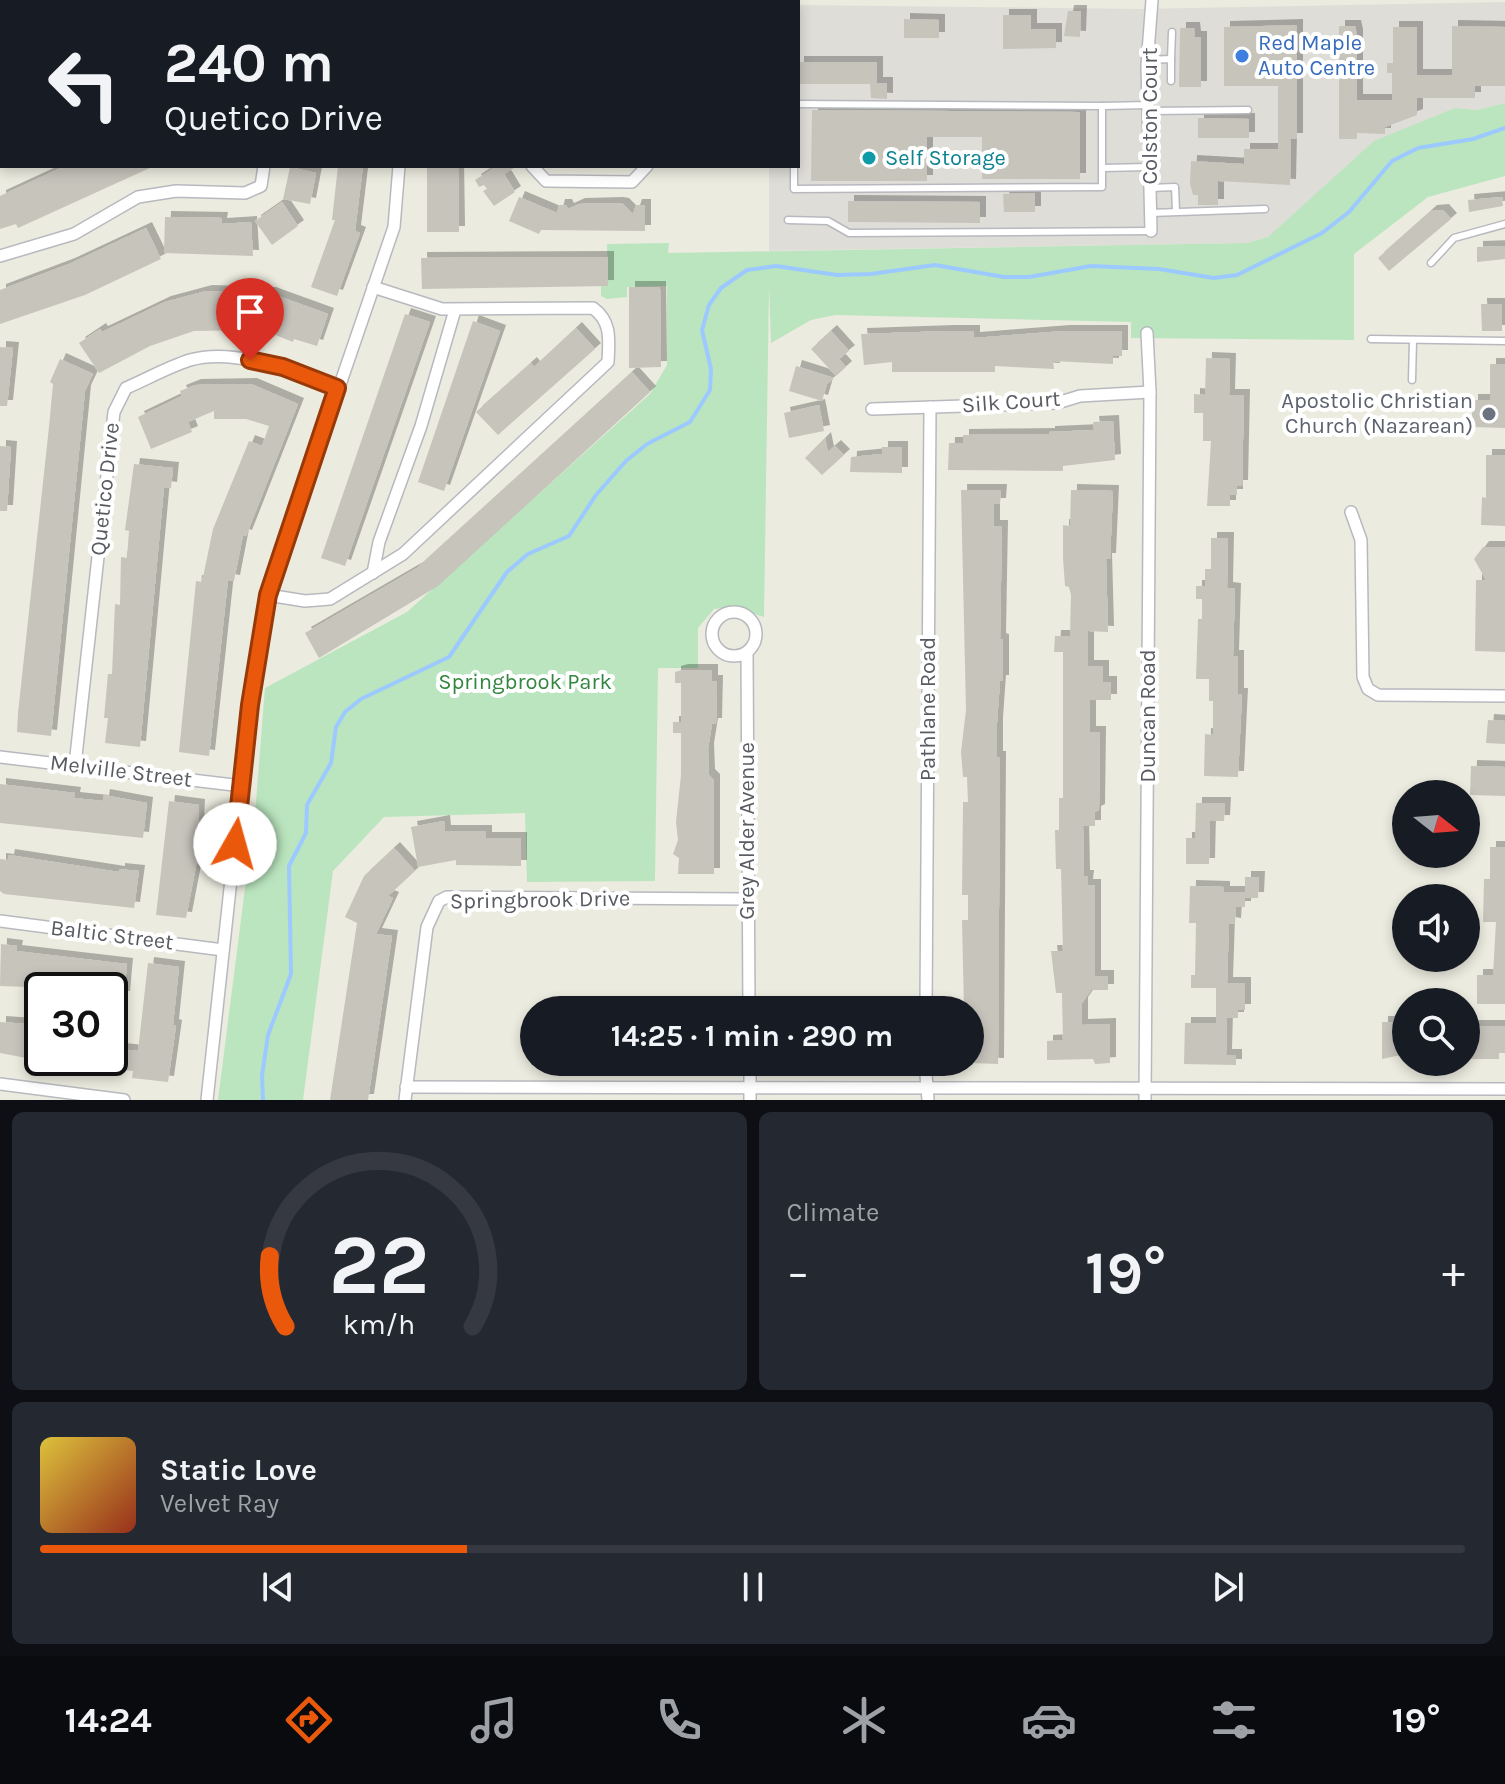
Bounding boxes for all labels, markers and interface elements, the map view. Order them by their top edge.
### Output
text: 240 m [164,30,334,95]
place label: Red Maple Auto Centre [1258,30,1375,81]
icon: left [32,32,136,136]
street label: Colston Court [1137,47,1163,185]
marker: Red Maple Auto Centre [1233,47,1251,65]
text: Quetico Drive [164,97,383,139]
place label: Self Storage [885,145,1006,171]
marker: Self Storage [860,149,878,167]
pin [216,278,284,360]
icon: arrive [228,290,272,334]
street label: Silk Court [961,386,1061,418]
place label: Apostolic Christian Church (Nazarean) [1281,388,1473,439]
marker: Apostolic Christian Church (Nazarean) [1480,405,1498,423]
street label: Quetico Drive [85,421,125,557]
street label: Pathlane Road [915,637,941,781]
street label: Duncan Road [1135,649,1161,783]
park label: Springbrook Park [438,669,612,695]
street label: Grey Alder Avenue [734,742,760,920]
street label: Melville Street [48,749,194,793]
north arrow [1392,780,1480,868]
map controls [1392,780,1480,1076]
position arrow [193,802,277,886]
button: sound [1392,884,1480,972]
street label: Springbrook Drive [450,885,630,915]
street label: Baltic Street [49,915,175,955]
speed limit sign: 30 [24,972,128,1076]
button: search [1392,988,1480,1076]
text: 14:25 · 1 min · 290 m [611,1018,893,1054]
text: Climate [787,1197,879,1228]
text: 22 [329,1217,430,1314]
text: 19° [1085,1238,1166,1308]
text: − [787,1247,810,1298]
text: + [1442,1247,1465,1298]
text: km/h [343,1308,415,1341]
text: Static Love [160,1452,317,1488]
text: Velvet Ray [160,1488,279,1519]
icon: previous [256,1565,300,1609]
icon: pause [731,1565,775,1609]
icon: next [1206,1565,1250,1609]
icon: directions [281,1692,337,1748]
icon: music [466,1692,522,1748]
icon: phone [651,1692,707,1748]
icon: climate [836,1692,892,1748]
icon: car [1021,1692,1077,1748]
icon: filters [1206,1692,1262,1748]
text: 14:24 [65,1699,152,1741]
text: 19° [1392,1699,1440,1741]

